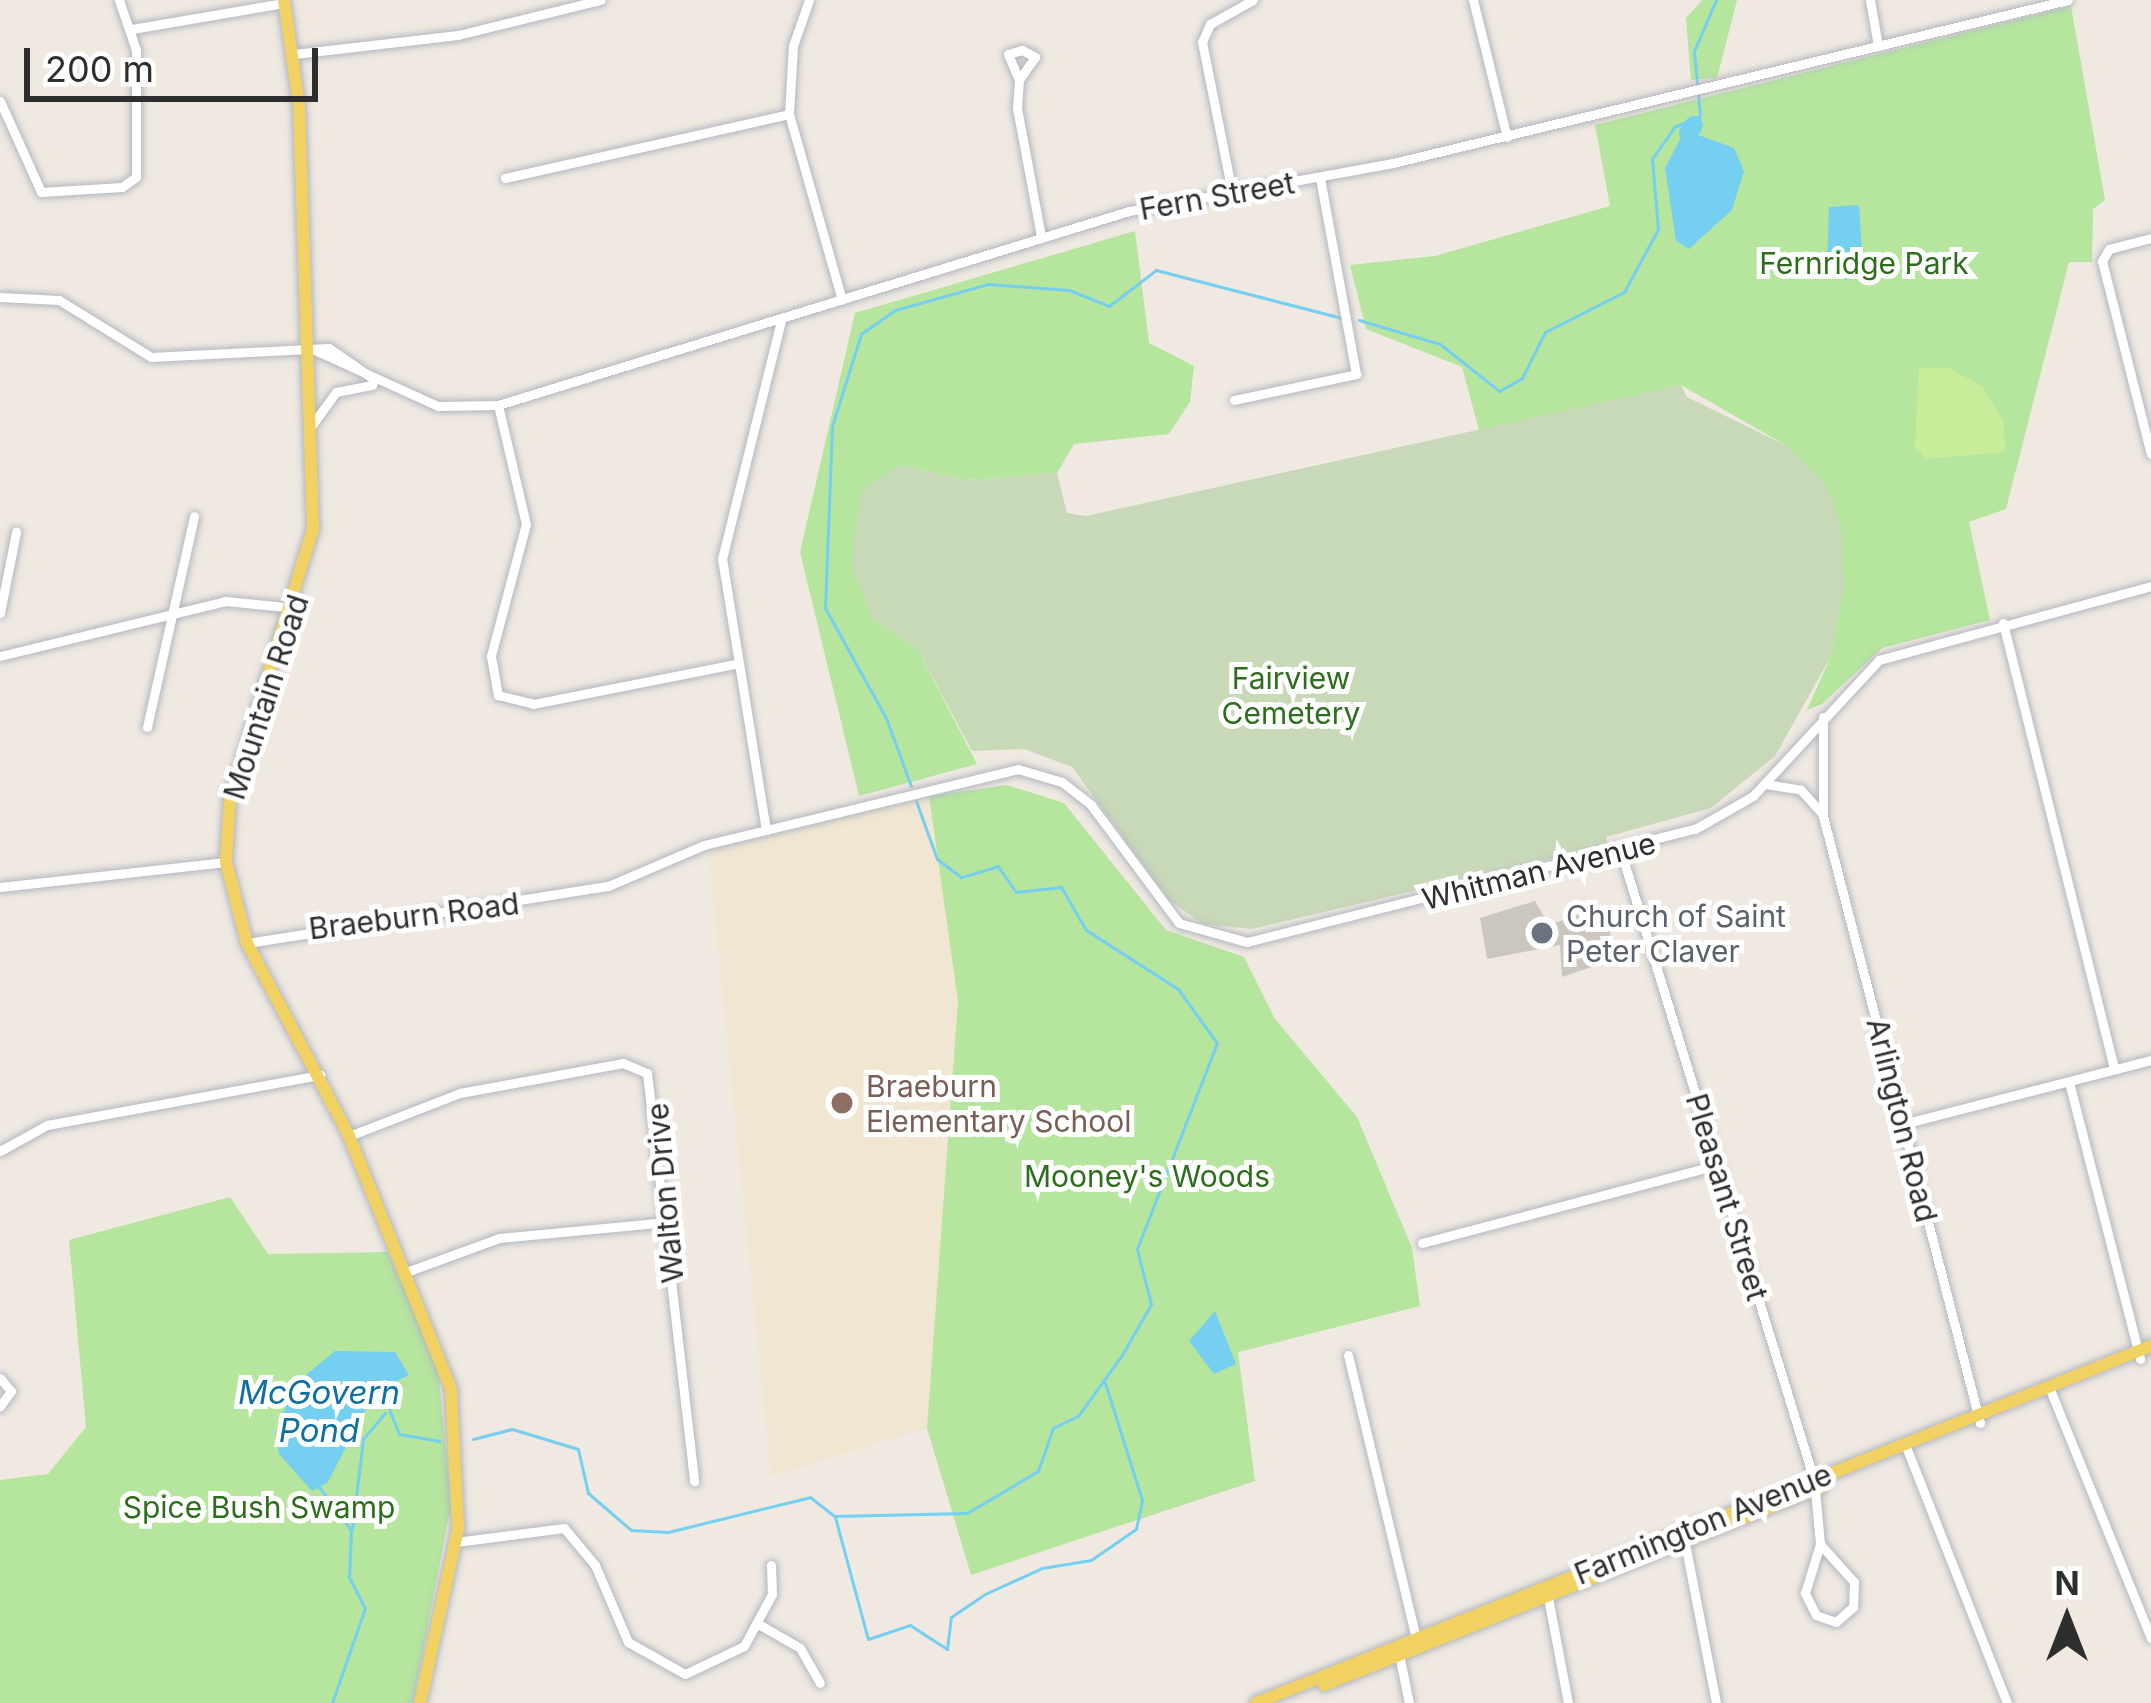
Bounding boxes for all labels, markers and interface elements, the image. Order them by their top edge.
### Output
scale bar [30,24,324,98]
text: 200 m [45,47,154,91]
street label: Fern Street [1137,165,1297,227]
park label: Fernridge Park [1759,245,1969,281]
street label: Mountain Road [216,590,316,804]
park label: Fairview Cemetery [1222,660,1360,730]
street label: Whitman Avenue [1419,825,1659,917]
street label: Braeburn Road [307,885,521,947]
place label: Church of Saint Peter Claver [1566,898,1786,968]
marker: Church of Saint Peter Claver [1529,920,1555,946]
street label: Arlington Road [1859,1014,1945,1226]
place label: Braeburn Elementary School [866,1068,1132,1138]
street label: Pleasant Street [1678,1089,1776,1305]
marker: Braeburn Elementary School [829,1090,855,1116]
street label: Walton Drive [639,1101,691,1285]
park label: Mooney's Woods [1024,1158,1270,1194]
water label: McGovern Pond [238,1373,400,1451]
street label: Farmington Avenue [1569,1456,1837,1592]
park label: Spice Bush Swamp [123,1489,395,1525]
north arrow [2007,1559,2127,1679]
text: N [2054,1563,2080,1603]

